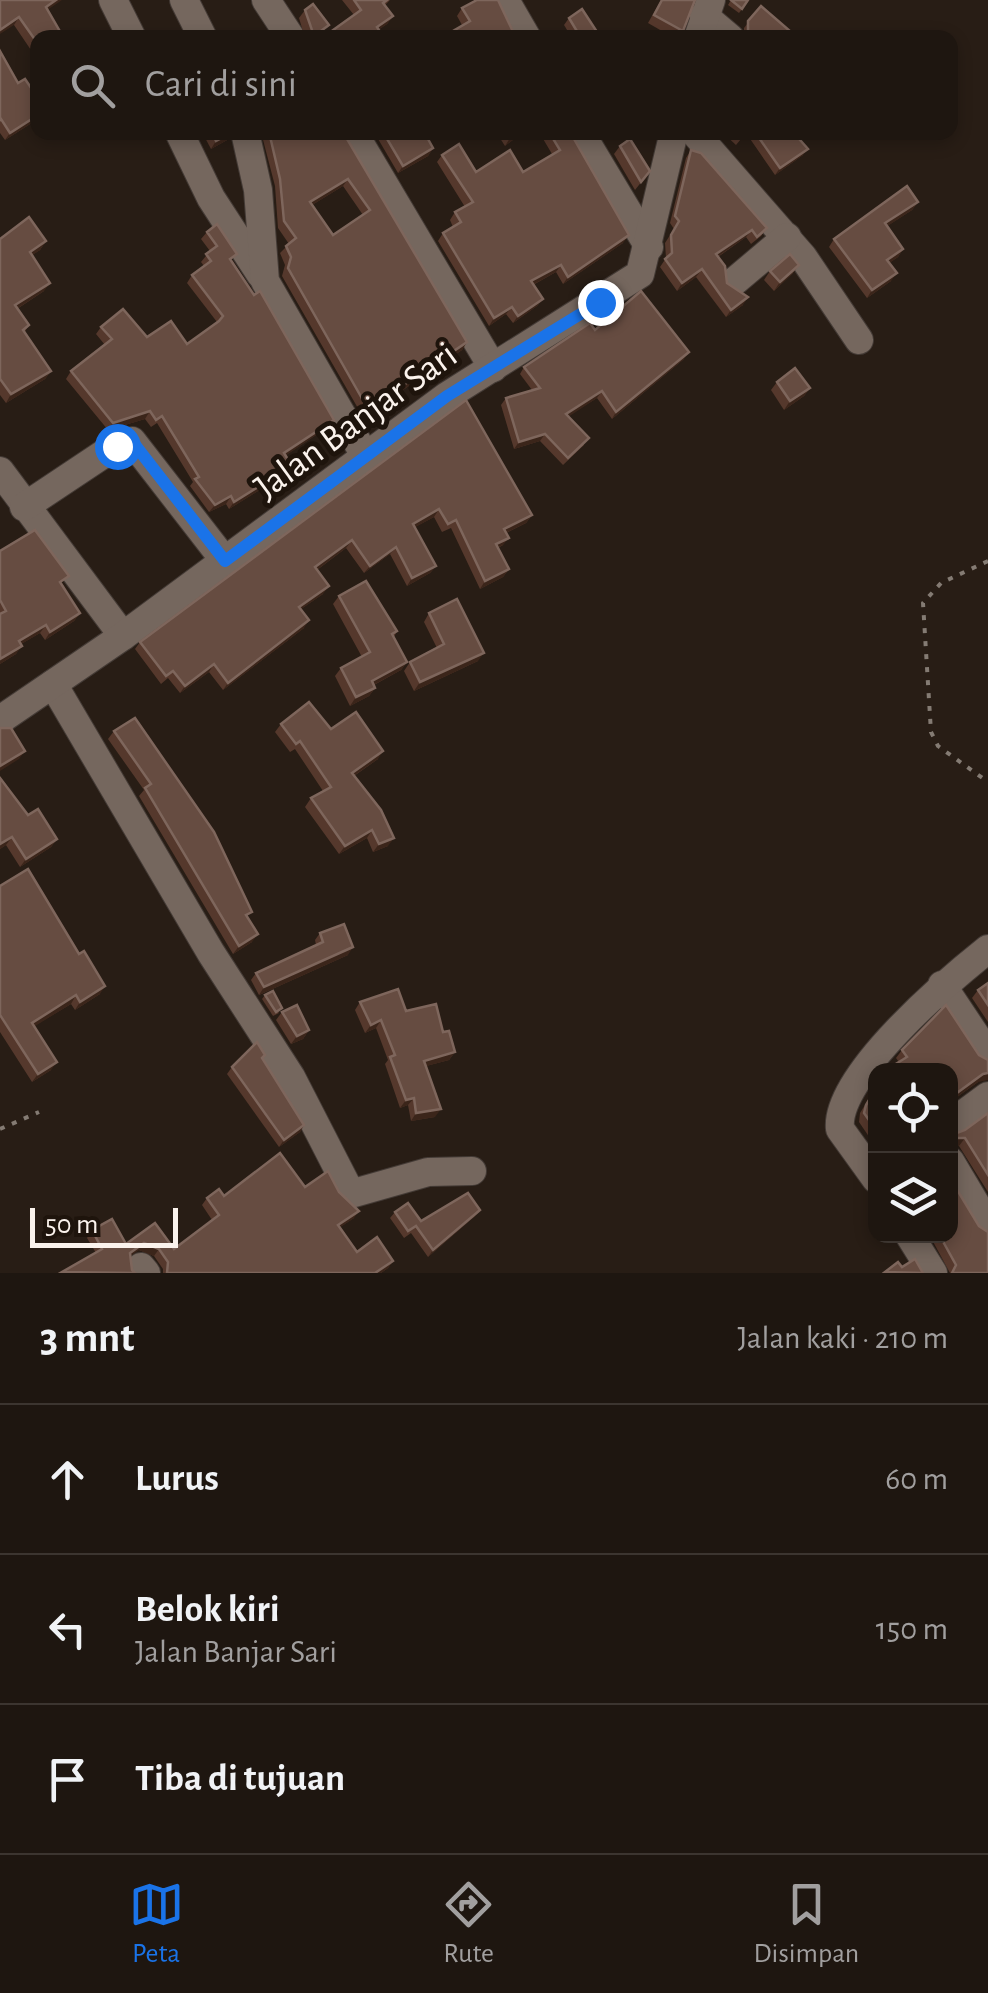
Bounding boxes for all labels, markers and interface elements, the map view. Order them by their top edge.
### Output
search box [30,30,958,140]
icon: search [65,58,120,113]
text: Cari di sini [145,66,297,104]
route end [578,280,624,326]
street label: Jalan Banjar Sari [248,336,464,507]
route start [95,424,141,470]
map controls [868,1063,958,1243]
button: locate [868,1063,958,1153]
button: layers [868,1153,958,1243]
scale bar [30,1203,178,1248]
text: 50 m [45,1211,99,1239]
text: 3 mnt [40,1317,135,1359]
text: Jalan kaki · 210 m [737,1322,948,1354]
icon: ahead [40,1452,95,1507]
text: Lurus [135,1460,219,1498]
text: 60 m [885,1463,948,1495]
text: Belok kiri [135,1591,280,1629]
icon: left [40,1602,95,1657]
text: 150 m [876,1613,948,1645]
text: Jalan Banjar Sari [135,1636,337,1668]
icon: arrive [40,1752,95,1807]
text: Tiba di tujuan [135,1760,345,1798]
tab: Peta [129,1877,184,1971]
tab: Rute [441,1877,496,1971]
tab: Disimpan [754,1877,859,1971]

